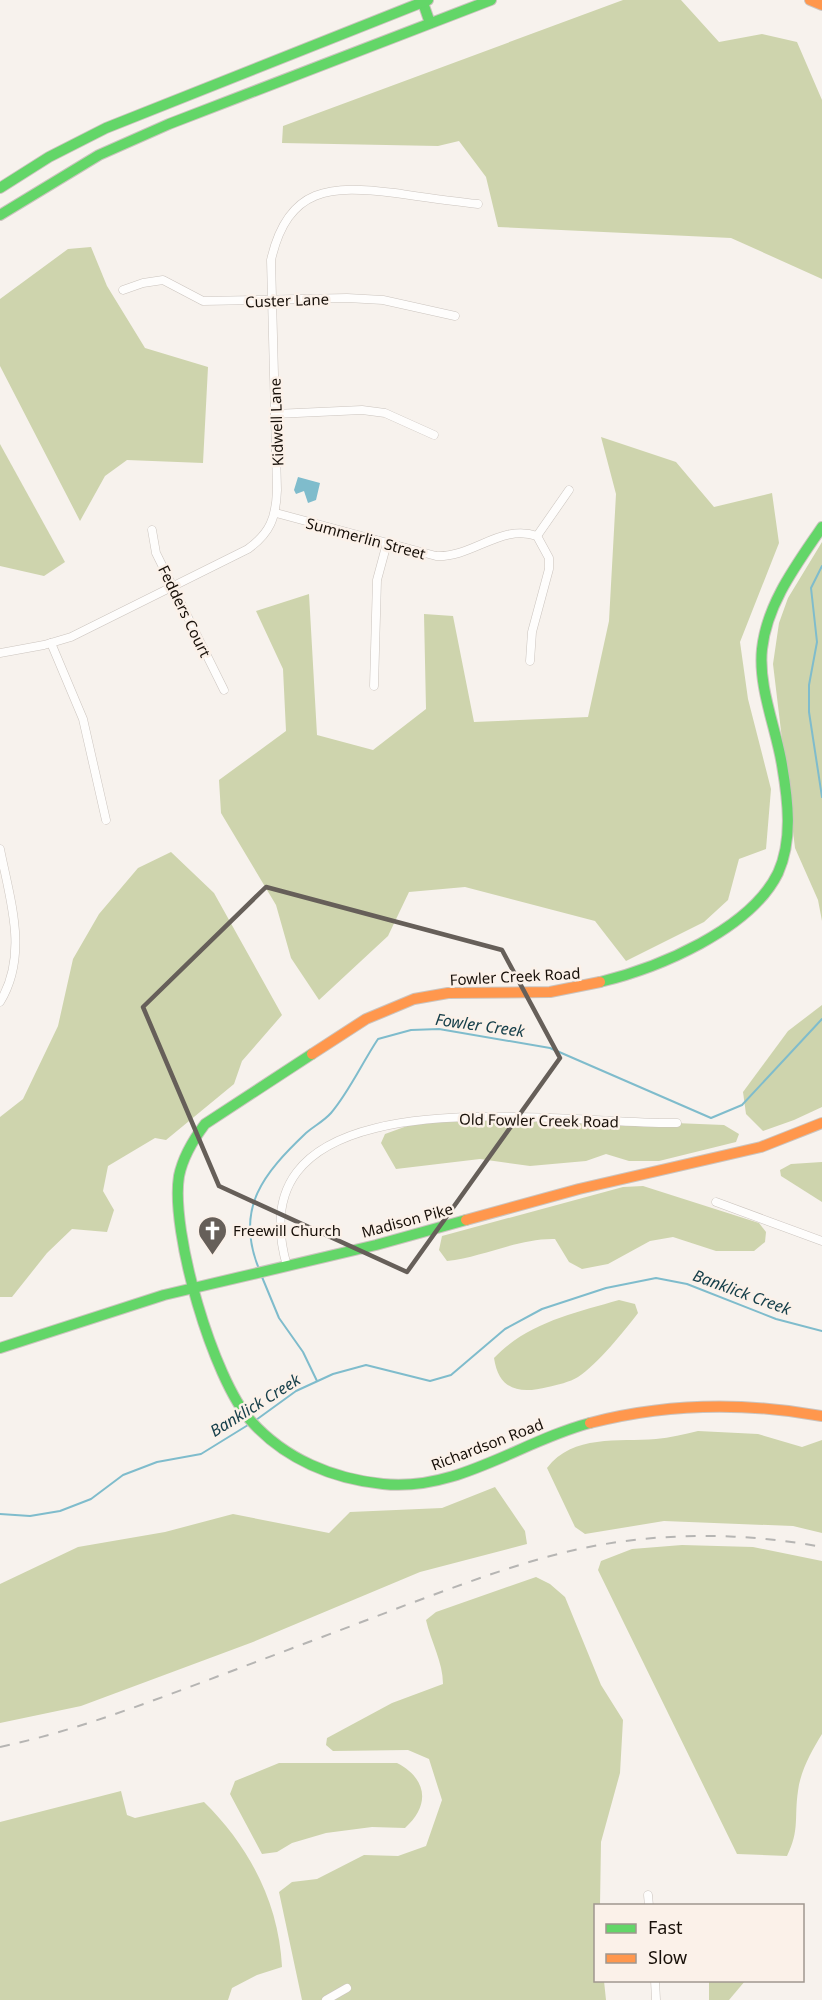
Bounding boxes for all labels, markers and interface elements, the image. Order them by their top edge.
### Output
street label: Custer Lane [245,289,329,311]
street label: Kidwell Lane [264,378,288,466]
street label: Summerlin Street [304,512,429,564]
street label: Fedders Court [154,562,216,661]
street label: Fowler Creek Road [449,963,581,989]
water label: Fowler Creek [434,1008,527,1042]
street label: Old Fowler Creek Road [459,1109,619,1131]
street label: Madison Pike [359,1198,455,1242]
church icon: Freewill Church [196,1214,228,1256]
place label: Freewill Church [233,1220,341,1240]
water label: Banklick Creek [690,1264,795,1320]
water label: Banklick Creek [206,1368,305,1442]
street label: Richardson Road [428,1413,546,1475]
legend [594,1904,804,1982]
text: Fast [648,1915,683,1939]
text: Slow [648,1945,687,1969]

